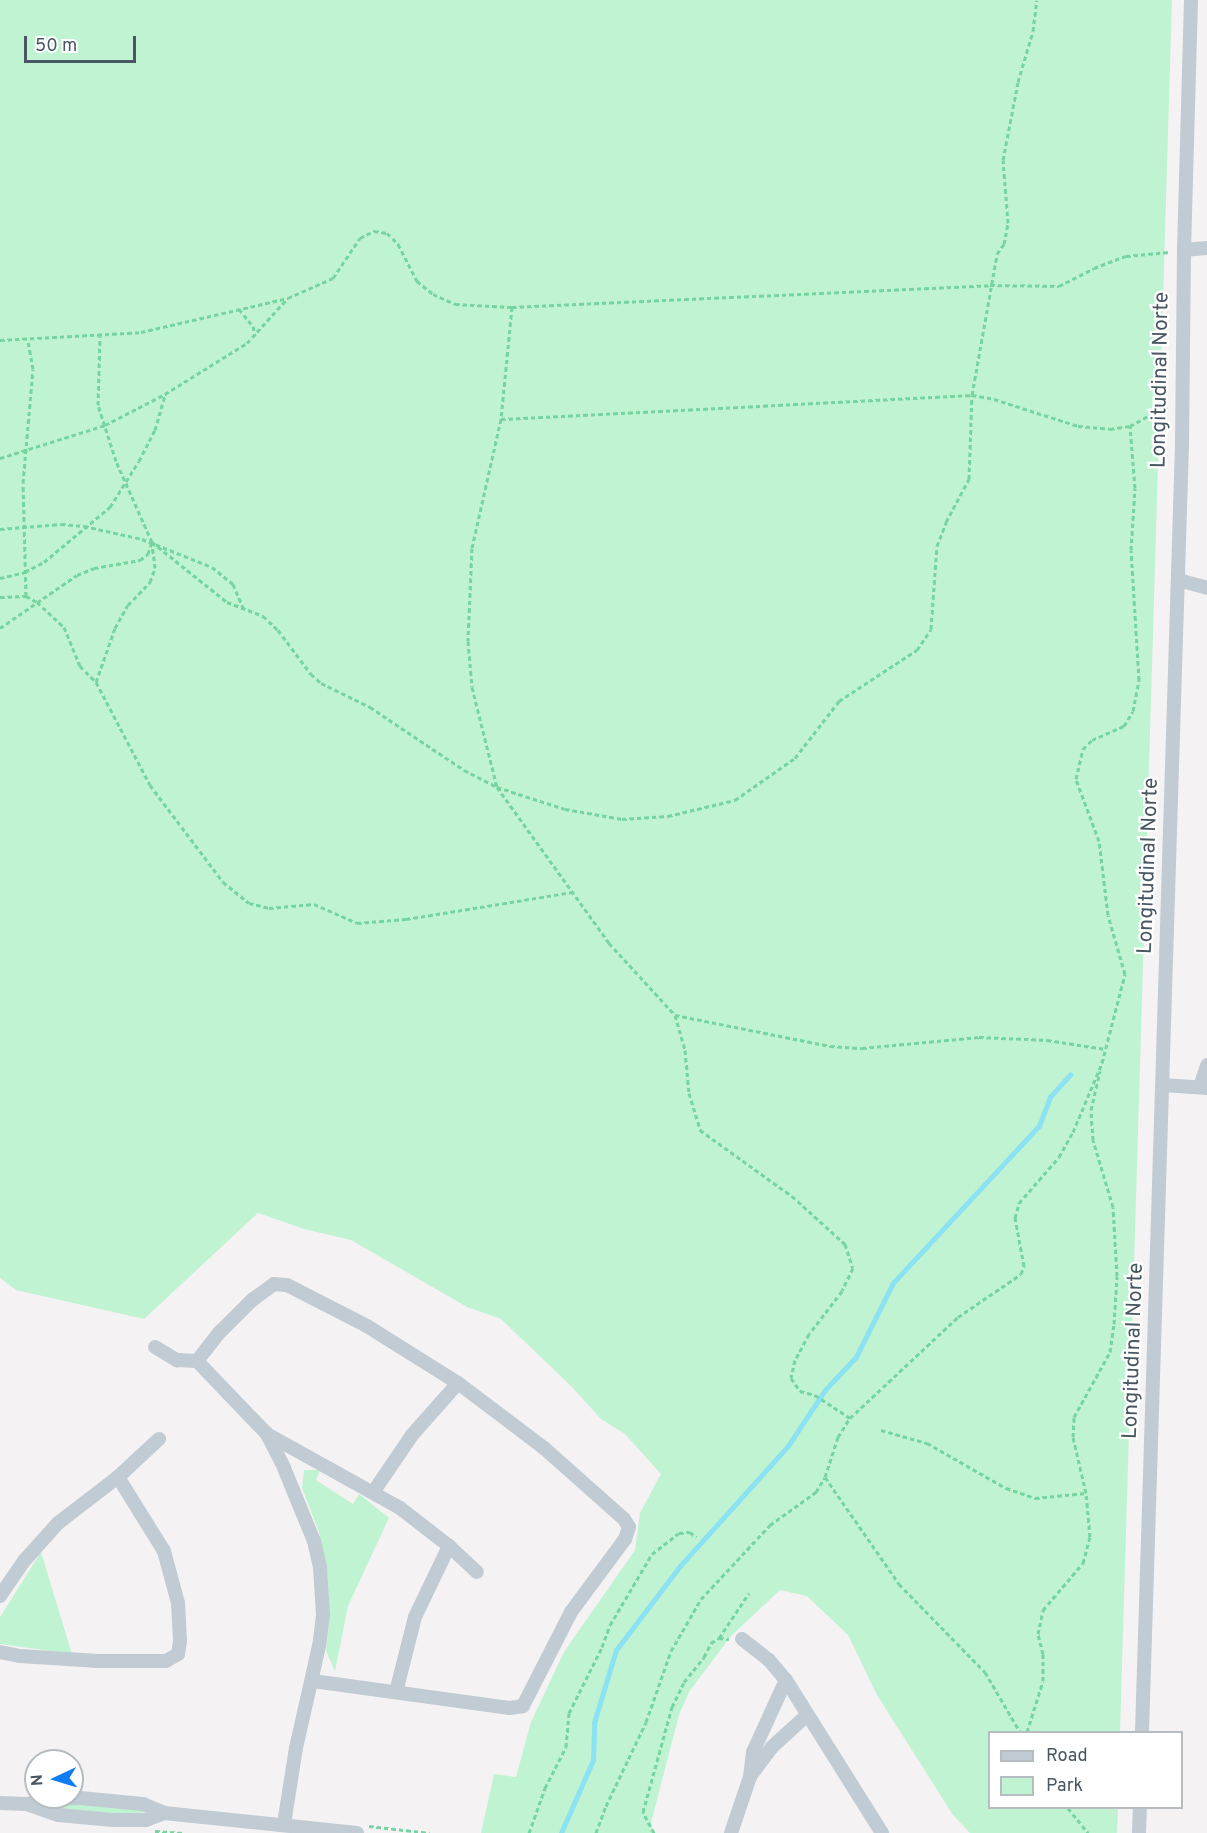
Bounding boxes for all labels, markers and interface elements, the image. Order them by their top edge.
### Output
scale bar [27,24,140,62]
text: 50 m [35,35,77,58]
street label: Longitudinal Norte [1147,292,1175,468]
street label: Longitudinal Norte [1133,777,1165,955]
street label: Longitudinal Norte [1118,1262,1150,1440]
legend [988,1731,1183,1809]
text: Road [1046,1745,1088,1768]
north arrow [24,1749,84,1809]
text: N [28,1774,48,1787]
text: Park [1046,1775,1083,1798]

